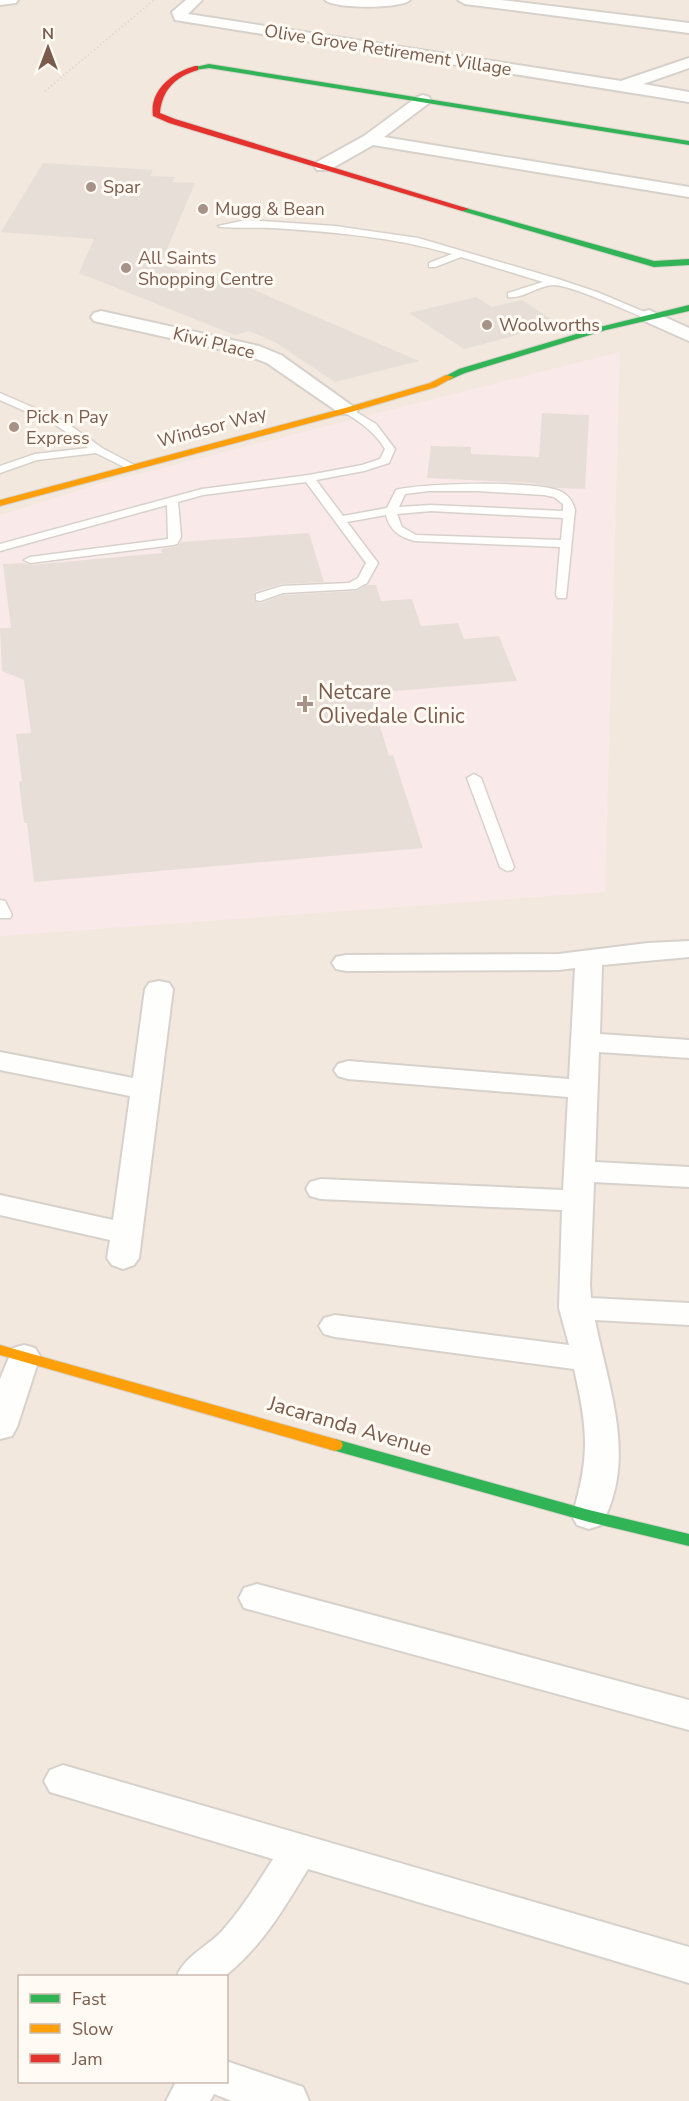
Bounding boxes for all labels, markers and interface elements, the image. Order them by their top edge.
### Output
north arrow [18,18,78,78]
street label: Olive Grove Retirement Village [263,19,513,81]
text: N [42,23,54,45]
place label: Spar [103,175,141,199]
marker: Spar [84,180,98,194]
place label: Mugg & Bean [215,197,325,221]
marker: Mugg & Bean [196,202,210,216]
place label: All Saints Shopping Centre [138,246,273,291]
marker: All Saints Shopping Centre [119,261,133,275]
place label: Woolworths [499,313,600,337]
marker: Woolworths [480,318,494,332]
street label: Kiwi Place [171,321,257,365]
street label: Windsor Way [155,401,270,453]
place label: Pick n Pay Express [26,405,109,450]
marker: Pick n Pay Express [7,420,21,434]
place label: Netcare Olivedale Clinic [318,678,465,730]
marker: Netcare Olivedale Clinic [296,695,314,713]
street label: Jacaranda Avenue [264,1389,435,1463]
legend [18,1975,228,2083]
text: Fast [72,1987,107,2011]
text: Slow [72,2017,113,2041]
text: Jam [71,2047,103,2071]

